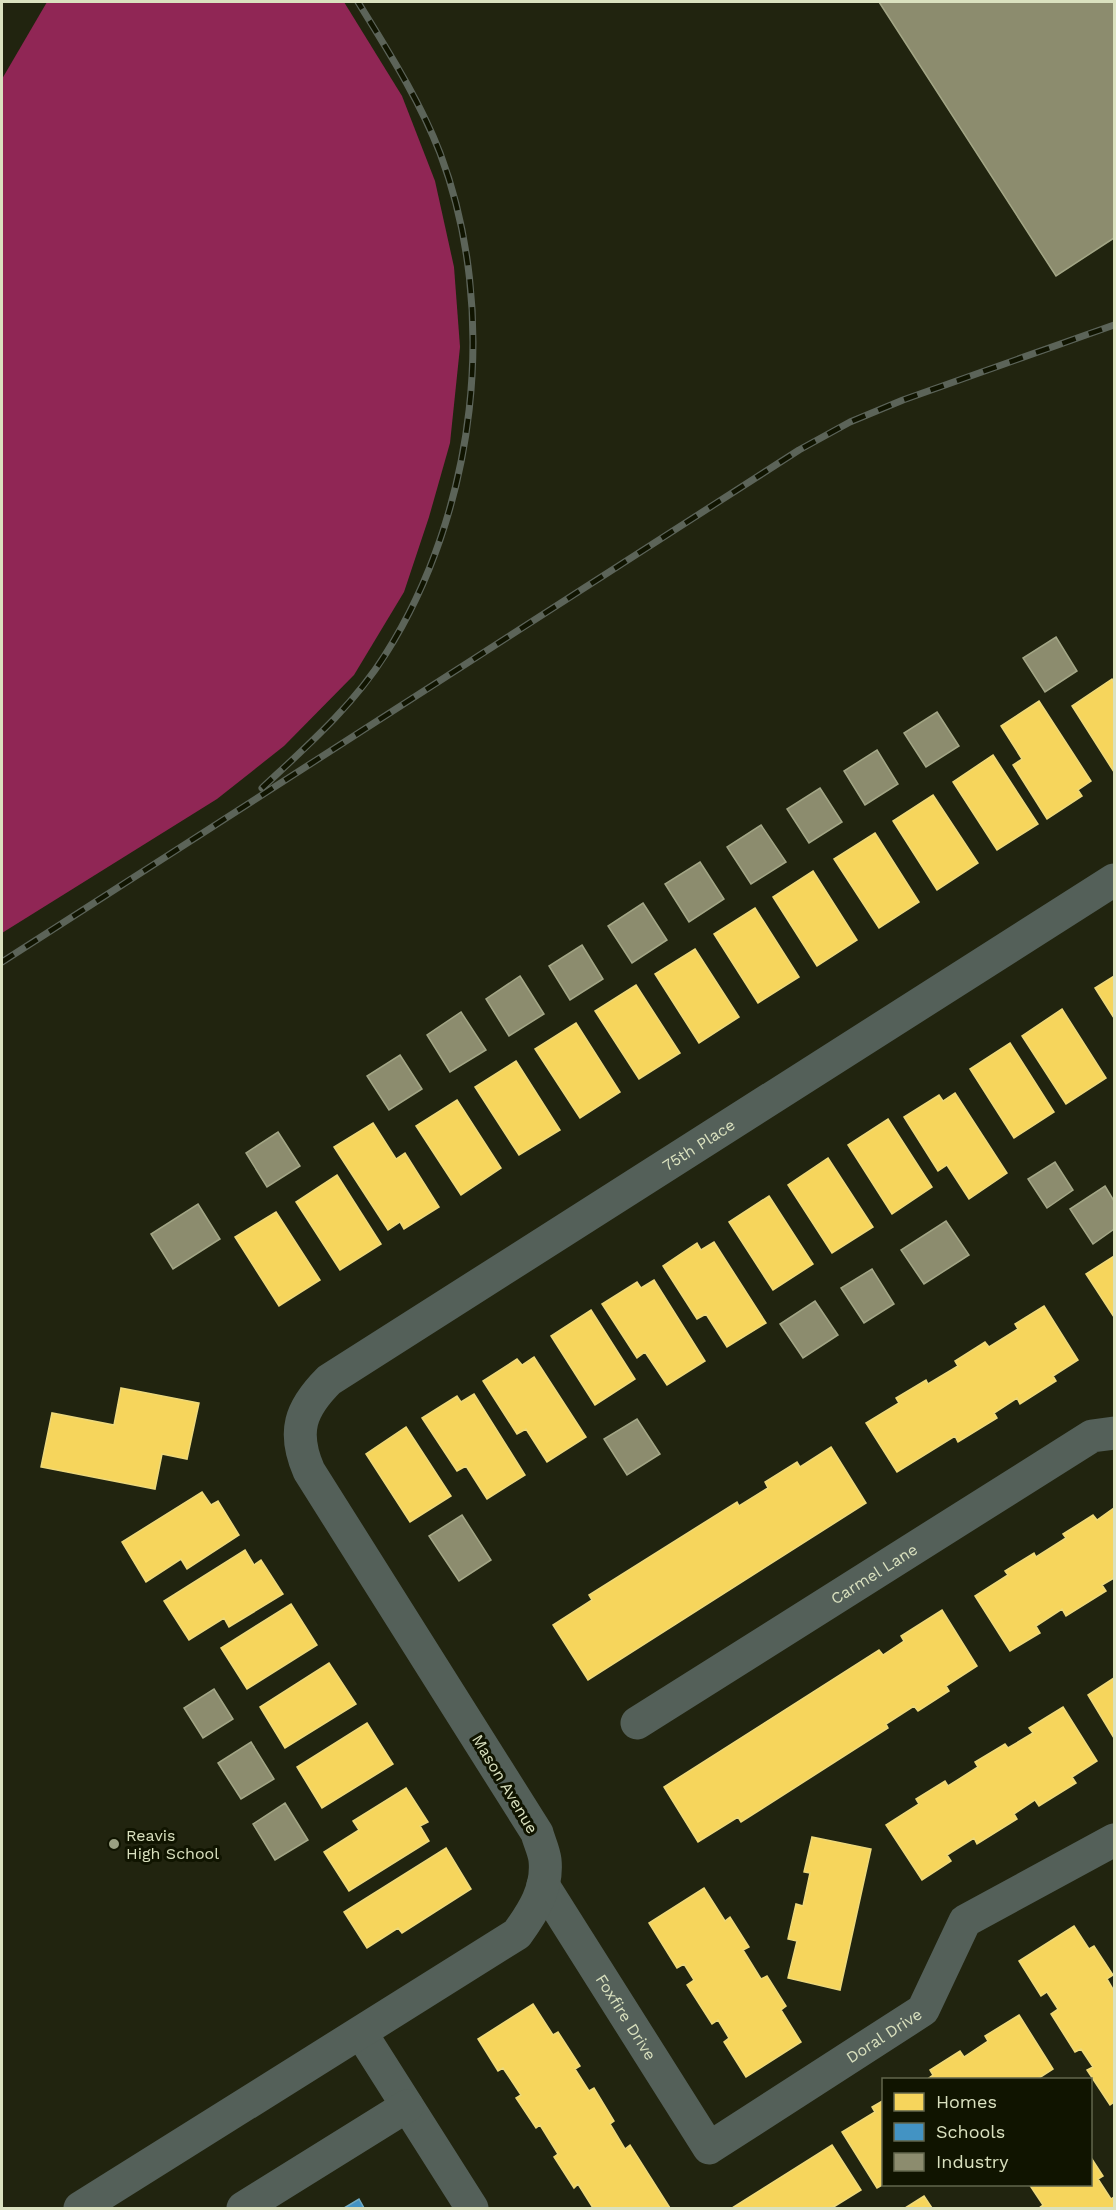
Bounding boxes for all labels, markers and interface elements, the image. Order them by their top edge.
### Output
street label: 75th Place [659,1115,738,1175]
street label: Carmel Lane [827,1539,921,1608]
street label: Mason Avenue [468,1731,542,1837]
place label: Reavis High School [126,1826,219,1863]
marker: Reavis High School [107,1837,121,1851]
street label: Foxfire Drive [592,1970,660,2063]
street label: Doral Drive [842,2004,925,2067]
legend [882,2078,1092,2186]
text: Homes [936,2091,997,2112]
text: Schools [936,2121,1005,2142]
text: Industry [936,2151,1009,2172]

